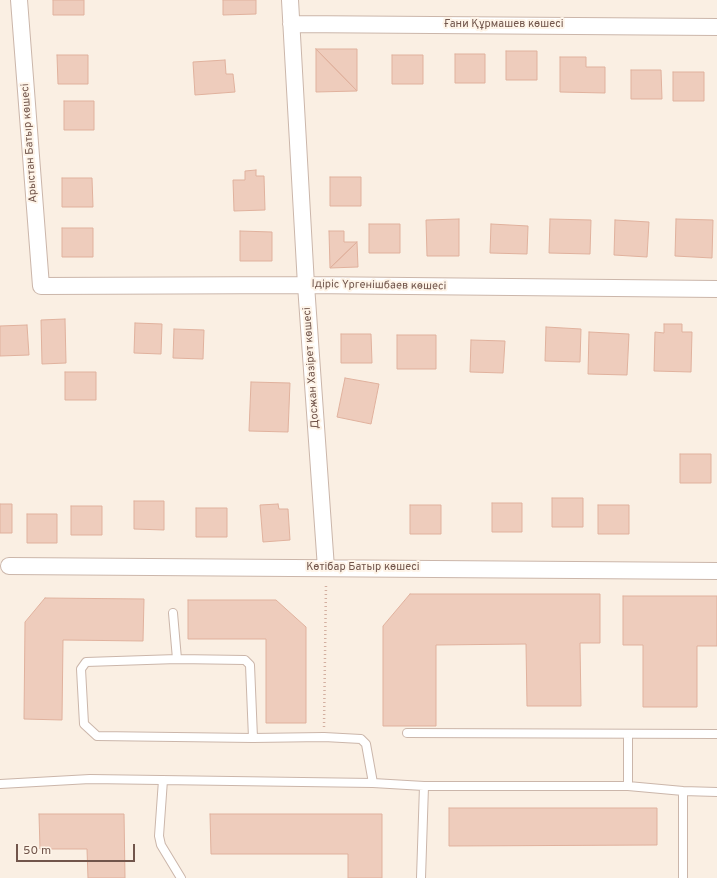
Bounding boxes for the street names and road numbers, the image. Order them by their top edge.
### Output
street label: Ғани Құрмашев көшесі [444,18,564,32]
street label: Арыстан Батыр көшесі [19,83,41,203]
street label: Ідіріс Үргенішбаев көшесі [311,278,447,294]
street label: Досжан Хазірет көшесі [301,307,323,429]
street label: Көтібар Батыр көшесі [306,561,420,575]

